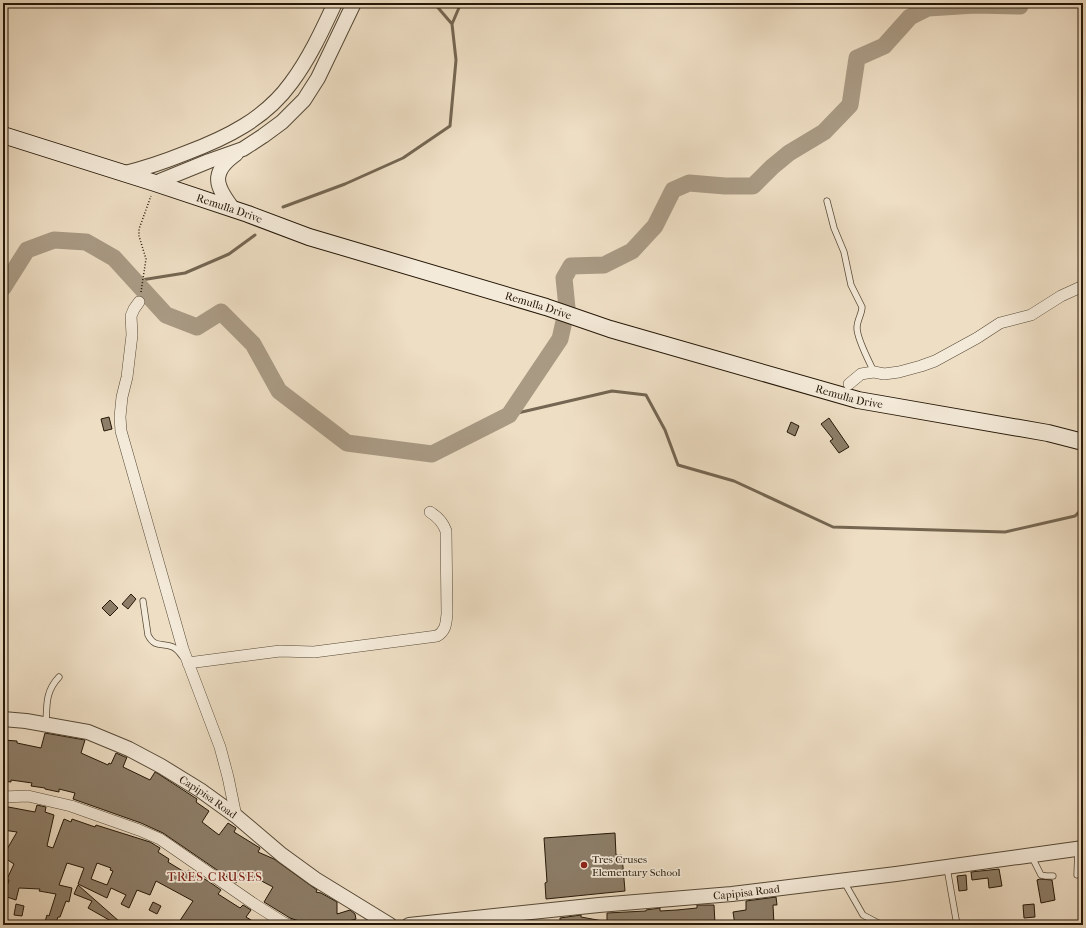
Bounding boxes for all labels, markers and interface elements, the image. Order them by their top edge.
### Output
street label: Remulla Drive [195,191,265,226]
street label: Remulla Drive [503,289,574,323]
street label: Remulla Drive [814,382,884,411]
street label: Capipisa Road [177,773,240,822]
place label: Tres Cruses Elementary School [592,853,681,879]
marker: Tres Cruses Elementary School [579,860,589,870]
district label: TRES CRUSES [167,869,263,884]
street label: Capipisa Road [713,882,781,903]

